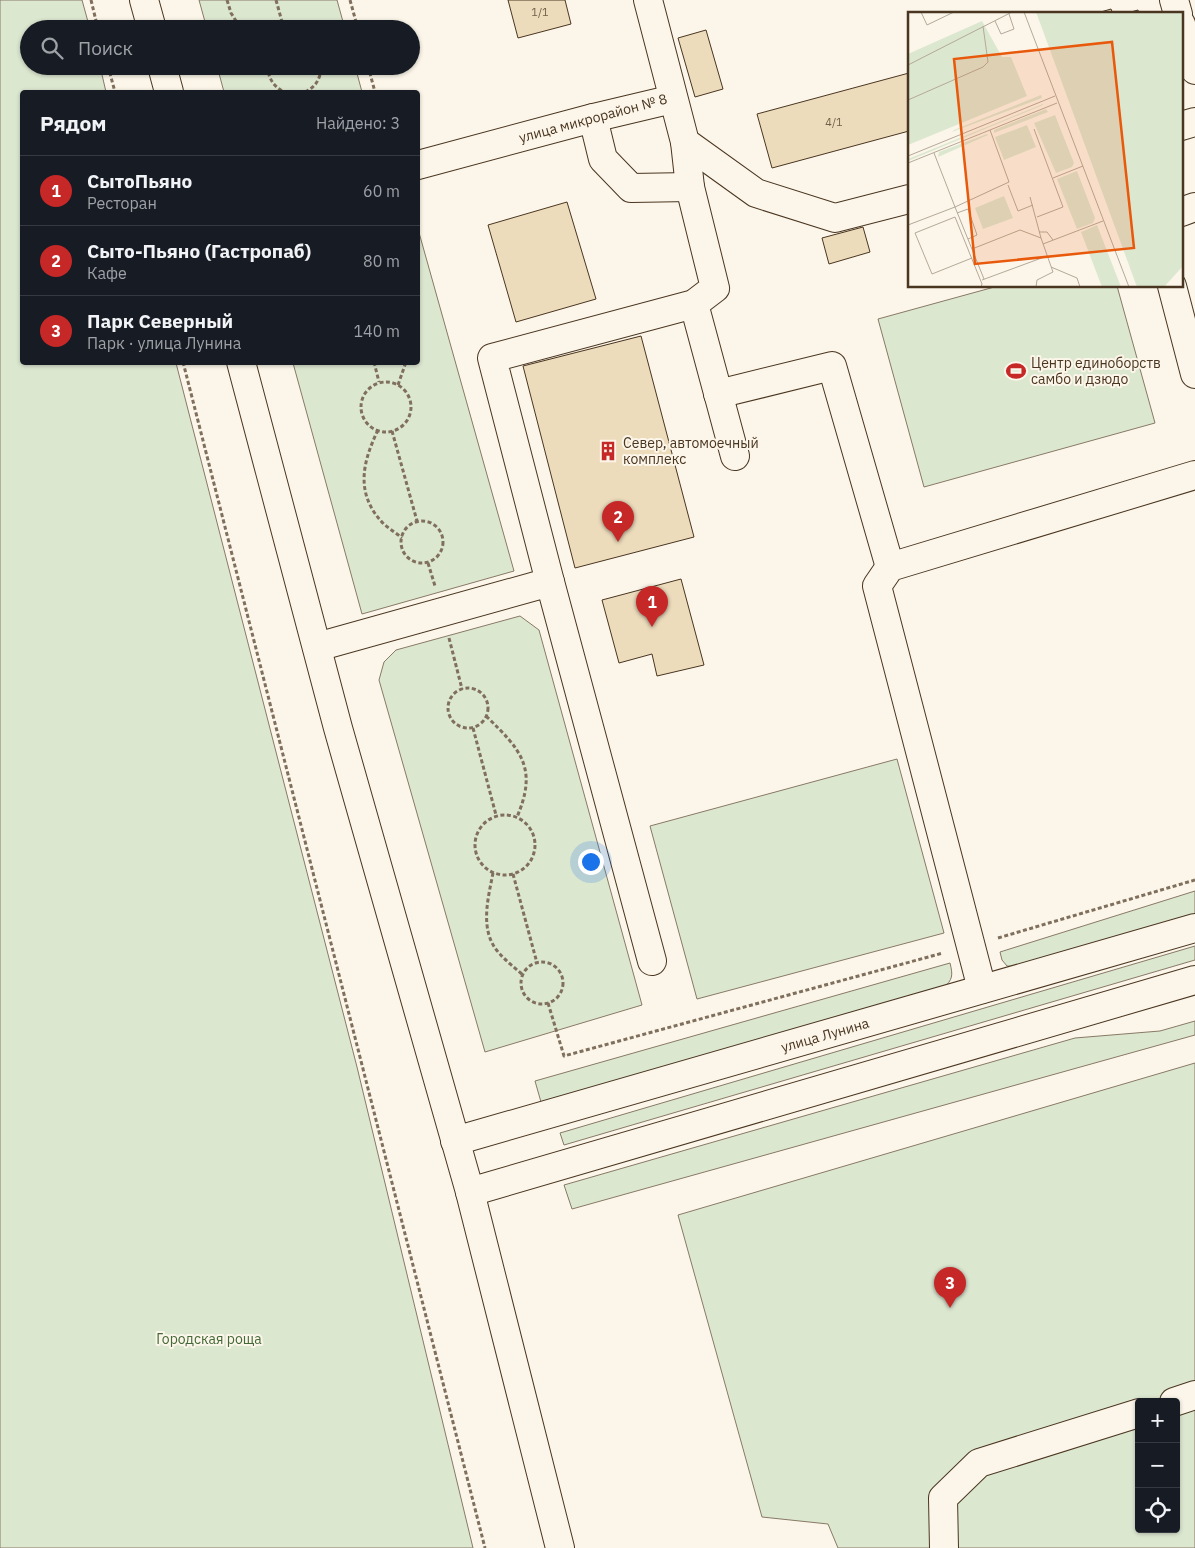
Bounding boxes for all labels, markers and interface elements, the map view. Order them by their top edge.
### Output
house number: 1/1 [531,5,549,19]
inset map [908,12,1182,288]
search box [20,20,420,75]
icon: search [38,34,66,62]
text: Поиск [78,36,133,60]
street label: улица микрорайон № 8 [517,90,669,146]
text: Рядом [40,109,107,137]
text: Найдено: 3 [316,113,400,133]
house number: 4/1 [825,115,843,129]
text: СытоПьяно [87,169,192,193]
text: 1 [51,181,61,201]
text: 60 m [363,181,400,201]
text: Ресторан [87,193,157,213]
text: Сыто-Пьяно (Гастропаб) [87,239,311,263]
text: 2 [51,251,61,271]
text: 80 m [363,251,400,271]
text: Кафе [87,263,127,283]
text: Парк Северный [87,309,233,333]
text: 3 [51,321,61,341]
text: 140 m [353,321,400,341]
text: Парк · улица Лунина [87,333,241,353]
place label: Центр единоборств самбо и дзюдо [1031,354,1161,388]
sports icon: Центр единоборств самбо и дзюдо [1005,360,1027,382]
place label: Север, автомоечный комплекс [623,434,759,468]
building icon: Север, автомоечный комплекс [597,440,619,462]
pin: 2 [602,501,634,542]
pin: 1 [636,586,668,627]
your location [578,849,604,875]
street label: улица Лунина [779,1014,872,1056]
pin: 3 [934,1267,966,1308]
park label: Городская роща [156,1330,262,1348]
map controls [1135,1398,1180,1533]
button: + [1135,1398,1180,1443]
button: − [1135,1443,1180,1488]
button: locate [1135,1488,1180,1533]

